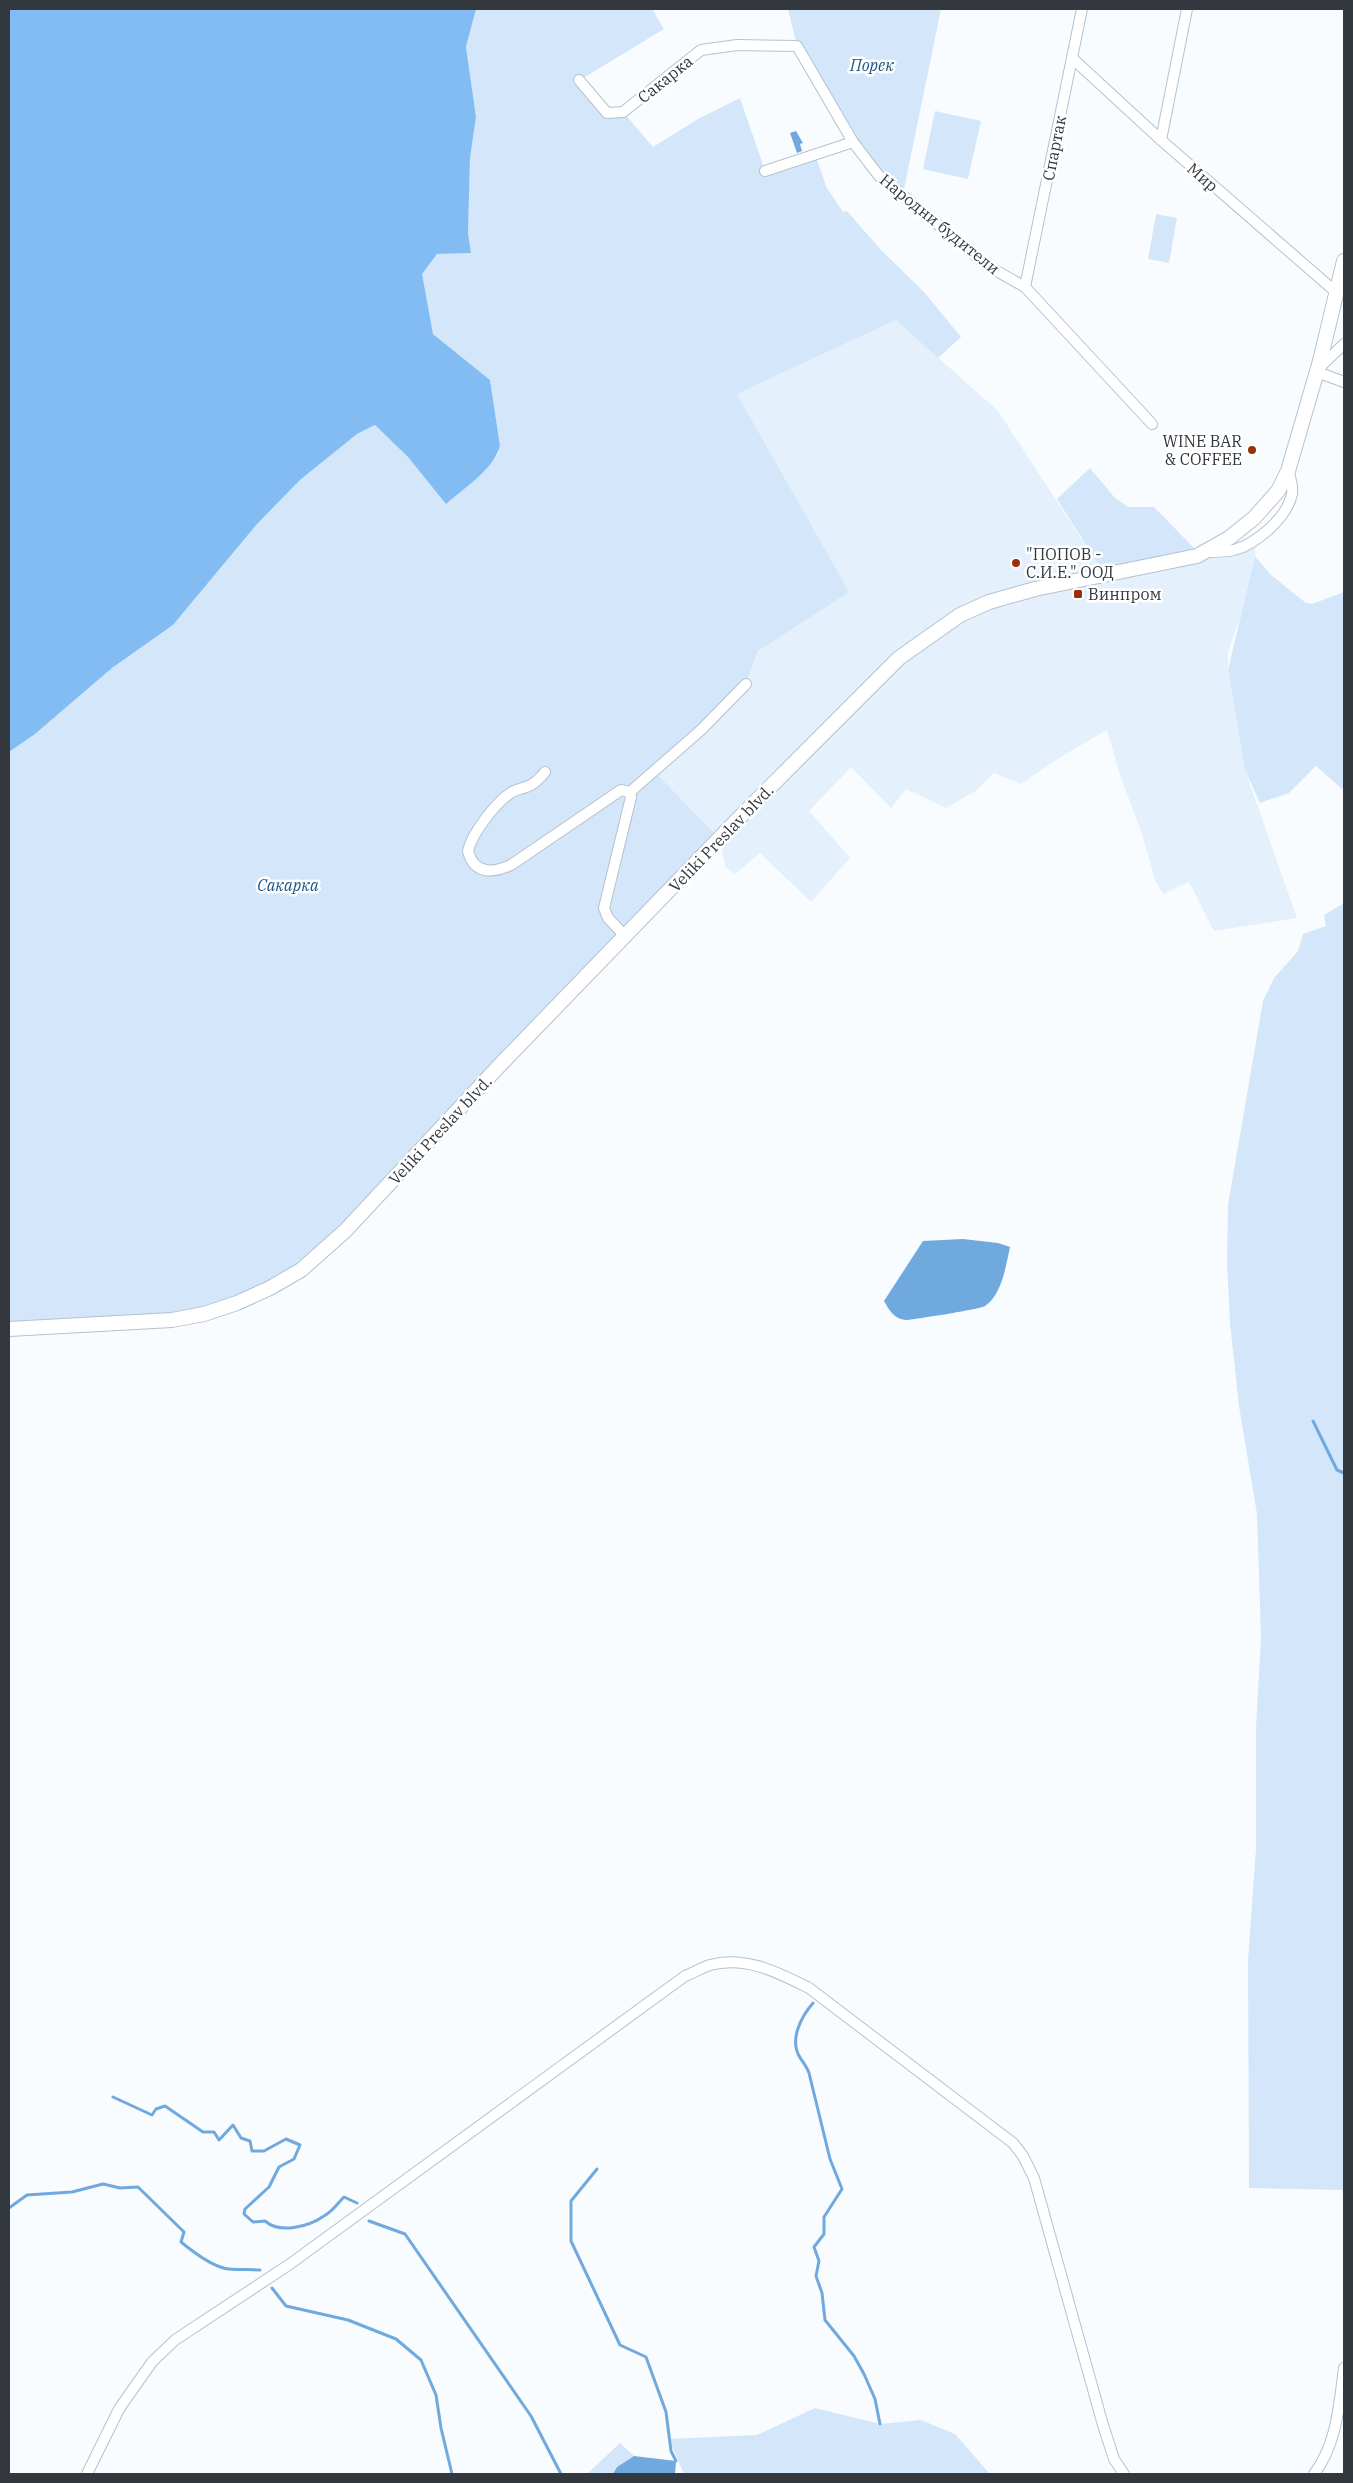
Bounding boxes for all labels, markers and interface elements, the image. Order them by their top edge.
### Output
street label: Сакарка [634,51,697,107]
park label: Порек [849,55,894,75]
street label: Спартак [1038,113,1070,182]
street label: Мир [1183,158,1223,196]
street label: Народни будители [876,169,1004,279]
place label: WINE BAR & COFFEE [1162,431,1242,469]
marker: WINE BAR & COFFEE [1246,444,1258,456]
place label: "ПОПОВ - С.И.Е." ООД [1026,544,1114,582]
marker: "ПОПОВ - С.И.Е." ООД [1010,557,1022,569]
place label: Винпром [1088,584,1161,604]
marker: Винпром [1072,588,1084,600]
street label: Veliki Preslav blvd. [664,780,778,896]
park label: Сакарка [257,875,319,895]
street label: Veliki Preslav blvd. [384,1071,496,1189]

